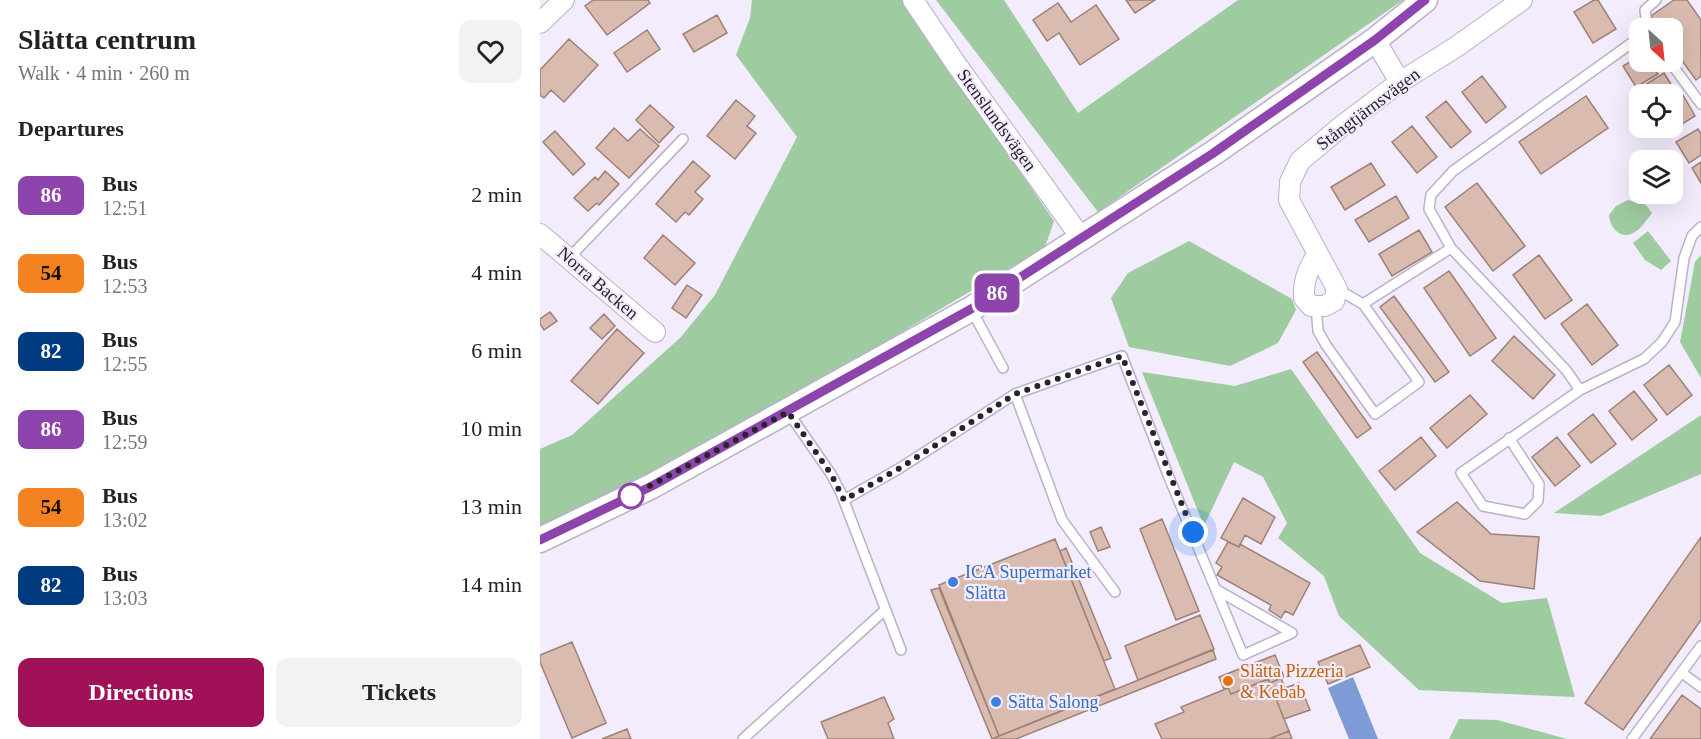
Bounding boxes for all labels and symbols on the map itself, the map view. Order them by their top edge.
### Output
north arrow [1629,18,1683,72]
street label: Stångtjärnsvägen [1312,64,1424,154]
street label: Stenslundsvägen [953,65,1041,175]
street label: Norra Backen [554,243,642,323]
line badge: 86 [970,274,1024,312]
unlabelled marker [618,483,644,509]
your location [1178,517,1208,547]
place label: ICA Supermarket Slätta [965,562,1091,603]
marker: ICA Supermarket Slätta [946,575,960,589]
place label: Slätta Pizzeria & Kebab [1240,661,1343,702]
marker: Slätta Pizzeria & Kebab [1221,674,1235,688]
place label: Sätta Salong [1008,692,1099,712]
marker: Sätta Salong [989,695,1003,709]

